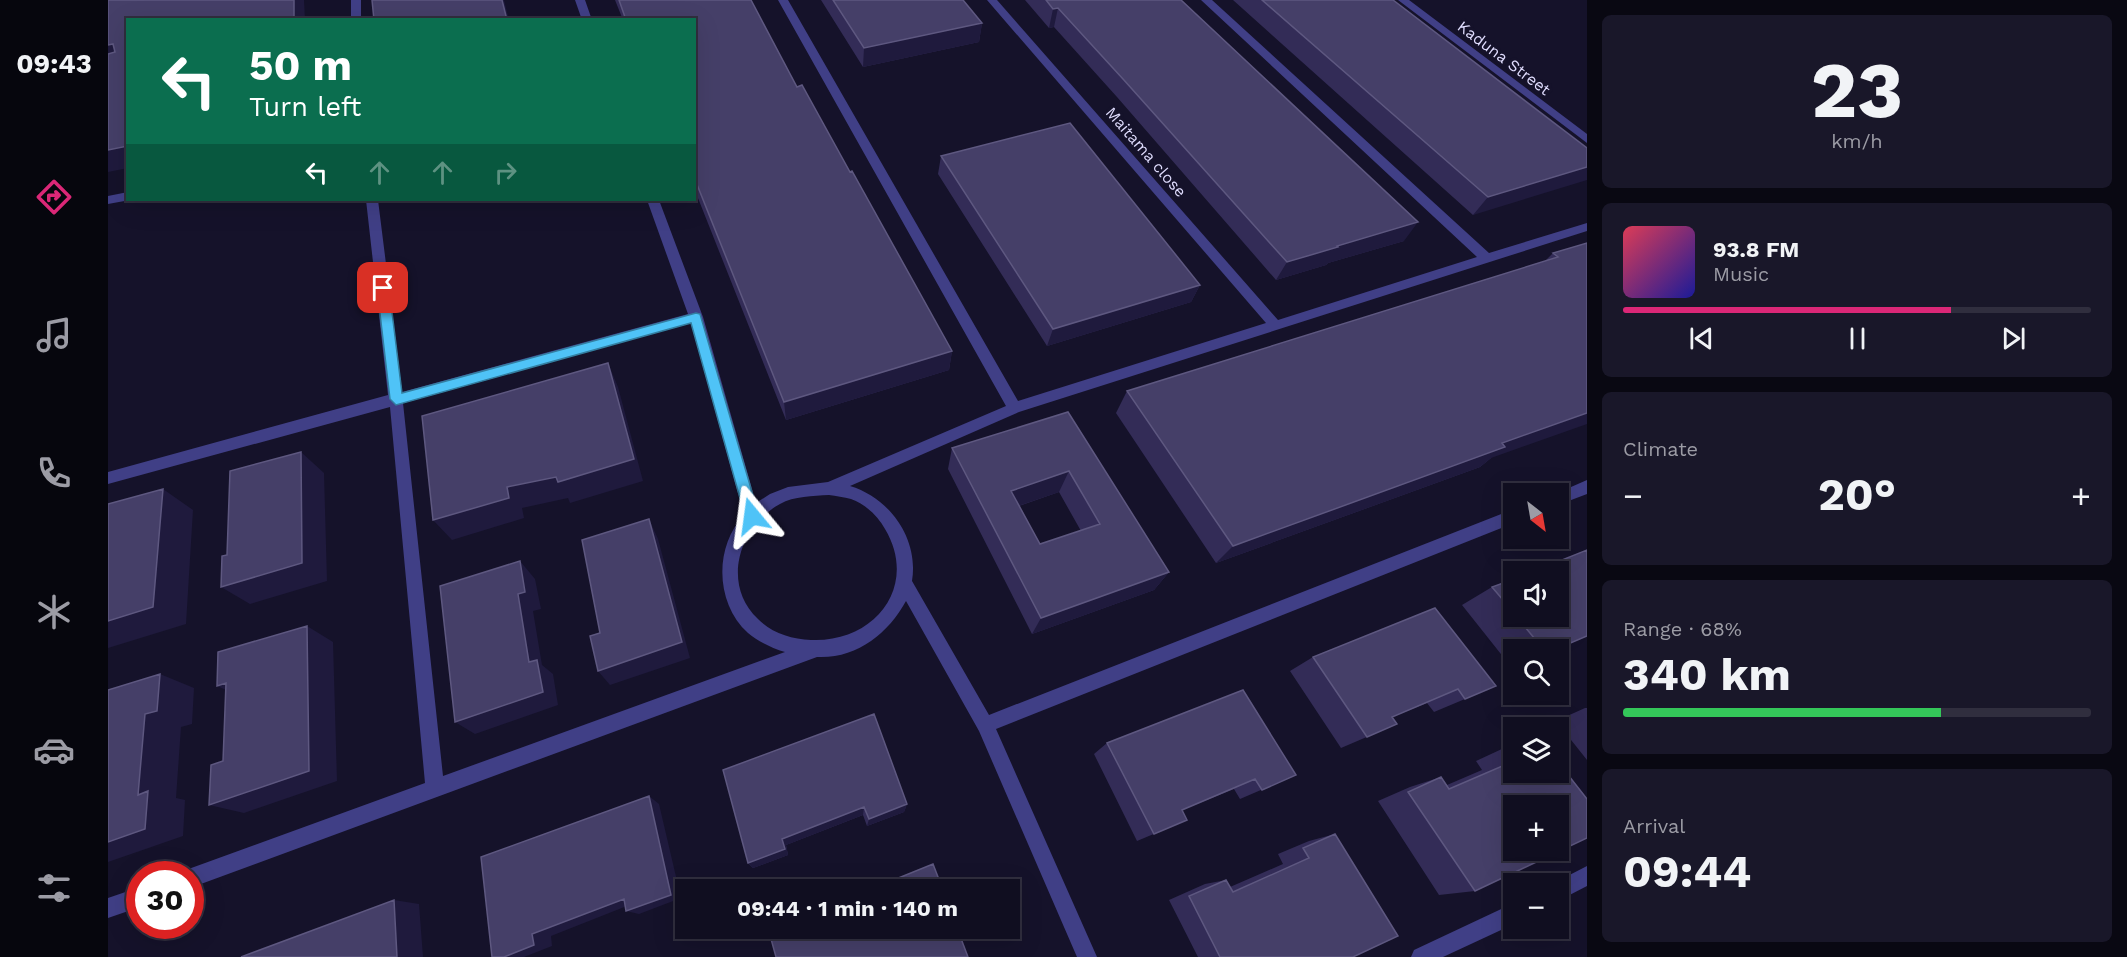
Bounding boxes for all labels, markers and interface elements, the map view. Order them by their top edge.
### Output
street label: Kaduna Street [1454,17,1554,99]
text: 50 m [249,41,352,90]
icon: left [150,42,228,120]
text: 23 [1811,44,1903,136]
text: 09:43 [16,48,92,80]
text: Turn left [249,91,361,123]
street label: Maitama close [1102,103,1190,201]
text: km/h [1831,129,1883,153]
icon: left [300,156,333,189]
icon: ahead [363,156,396,189]
icon: ahead [426,156,459,189]
icon: right [489,156,522,189]
icon: directions [33,176,75,218]
text: 93.8 FM [1713,237,1799,262]
pin [357,262,408,313]
text: Music [1713,262,1769,286]
icon: arrive [366,271,399,304]
icon: music [33,314,75,356]
icon: previous [1685,322,1718,355]
icon: pause [1841,322,1874,355]
icon: next [1997,322,2030,355]
text: Climate [1623,437,1698,461]
icon: phone [33,452,75,494]
text: 20° [1818,468,1896,521]
text: − [1623,476,1643,515]
text: + [2071,476,2091,515]
north arrow [1503,483,1569,549]
map controls [1503,483,1569,939]
position arrow [720,484,784,548]
button: sound [1503,561,1569,627]
icon: climate [33,591,75,633]
text: Range · 68% [1623,617,1742,641]
button: search [1503,639,1569,705]
text: 340 km [1623,648,1791,701]
button: layers [1503,717,1569,783]
icon: car [33,729,75,771]
button: + [1503,795,1569,861]
text: Arrival [1623,814,1685,838]
text: 09:44 [1623,845,1751,898]
speed limit sign: 30 [126,861,204,939]
icon: filters [33,867,75,909]
button: − [1503,873,1569,939]
text: 09:44 · 1 min · 140 m [737,896,958,921]

